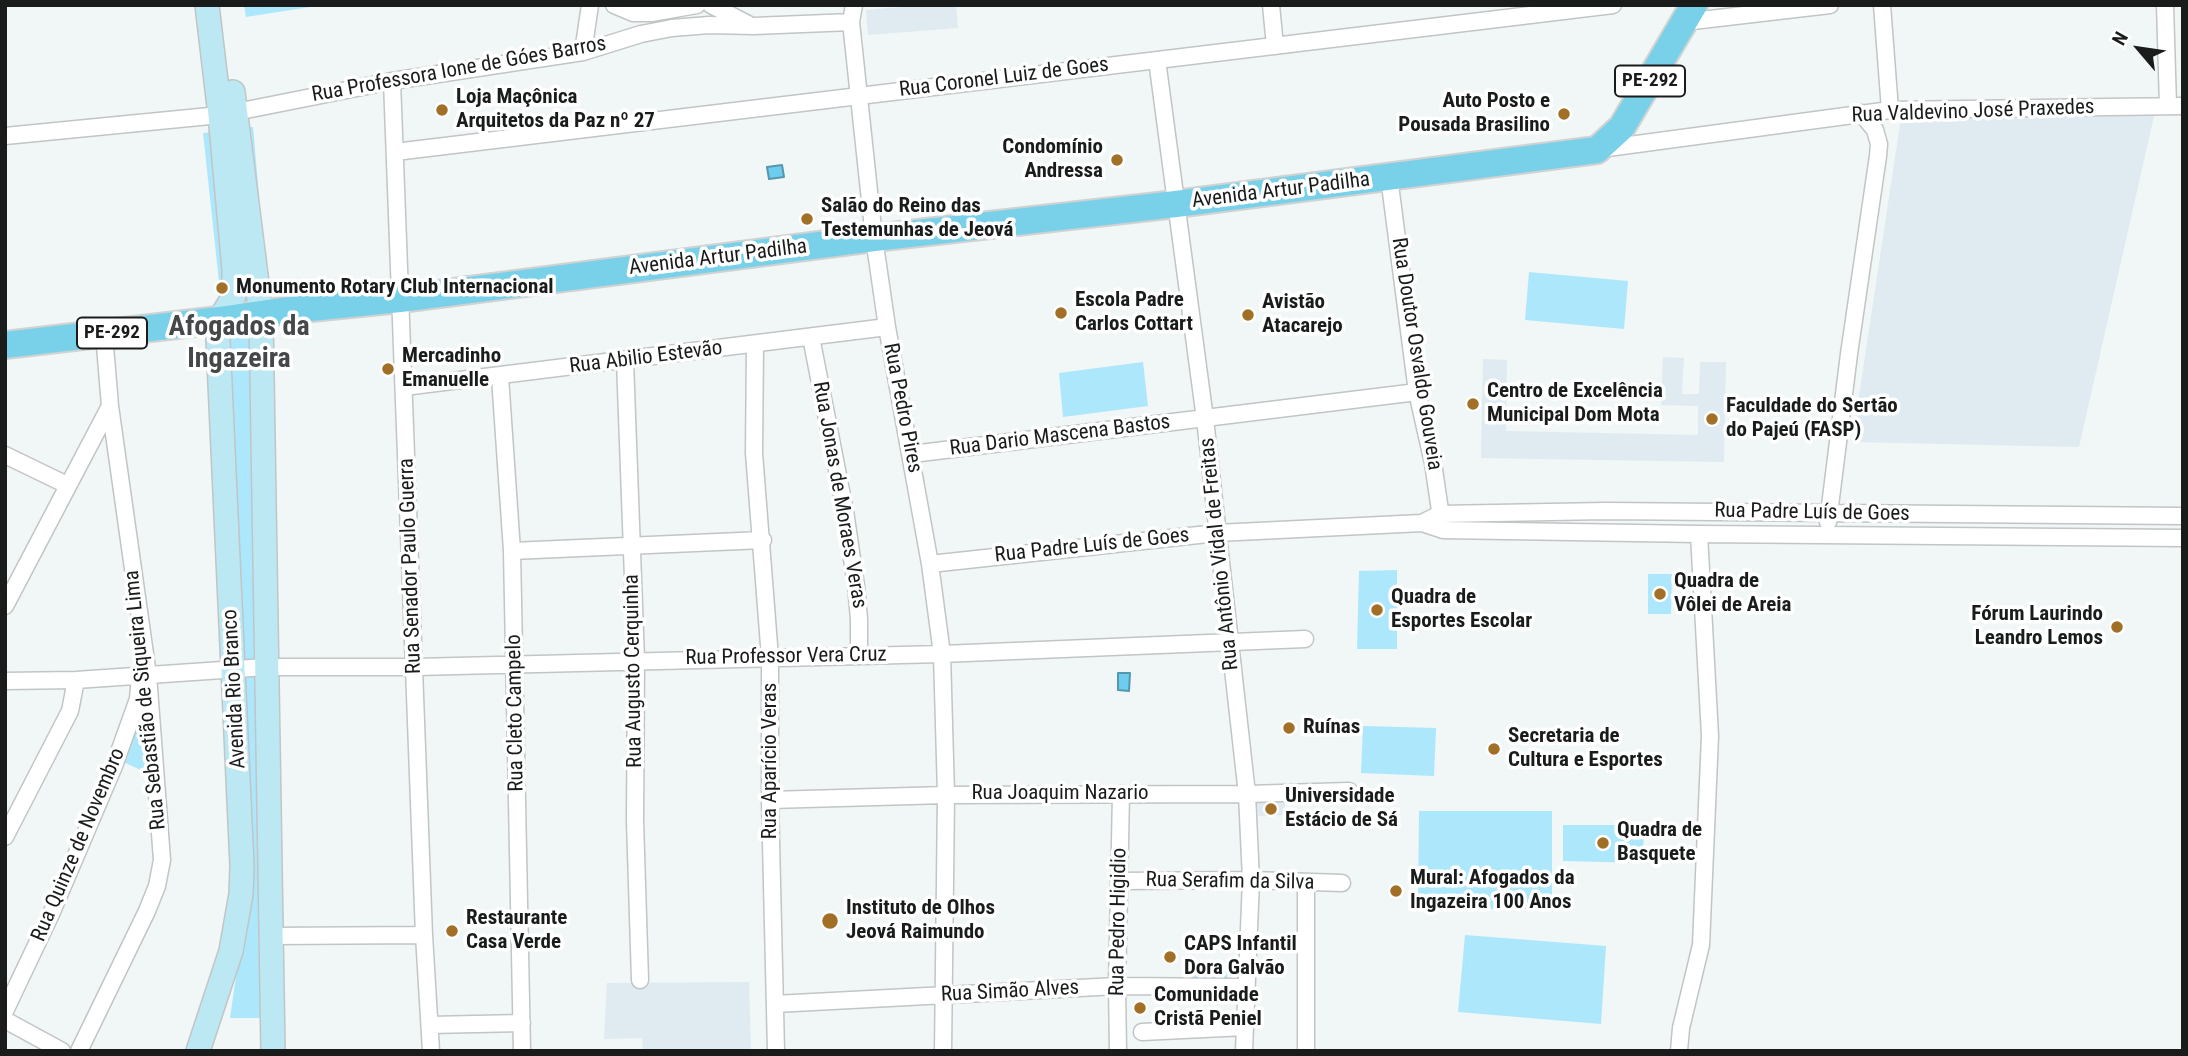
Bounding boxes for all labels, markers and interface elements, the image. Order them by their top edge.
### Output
north arrow [2104,14,2174,84]
text: N [2107,28,2133,49]
street label: Rua Professora Ione de Góes Barros [310,32,608,108]
street label: Rua Coronel Luiz de Goes [898,53,1110,103]
road number: PE-292 [1615,66,1685,96]
place label: Loja Maçônica Arquitetos da Paz nº 27 [456,85,655,135]
place label: Auto Posto e Pousada Brasilino [1398,89,1550,139]
street label: Rua Valdevino José Praxedes [1851,95,2095,129]
marker: Loja Maçônica Arquitetos da Paz nº 27 [434,102,450,118]
marker: Auto Posto e Pousada Brasilino [1556,106,1572,122]
place label: Condomínio Andressa [1002,135,1103,185]
marker: Condomínio Andressa [1109,152,1125,168]
street label: Avenida Artur Padilha [1191,168,1371,214]
place label: Salão do Reino das Testemunhas de Jeová [821,194,1013,244]
marker: Salão do Reino das Testemunhas de Jeová [799,211,815,227]
street label: Avenida Artur Padilha [628,235,808,281]
street label: Rua Doutor Osvaldo Gouveia [1385,236,1447,472]
place label: Monumento Rotary Club Internacional [236,275,554,301]
marker: Monumento Rotary Club Internacional [214,280,230,296]
place label: Escola Padre Carlos Cottart [1075,288,1193,338]
place label: Avistão Atacarejo [1262,290,1343,340]
marker: Escola Padre Carlos Cottart [1053,305,1069,321]
marker: Avistão Atacarejo [1240,307,1256,323]
district label: Afogados da Ingazeira [168,311,310,377]
road number: PE-292 [77,318,147,348]
street label: Rua Abilio Estevão [568,336,724,380]
street label: Rua Pedro Pires [877,341,927,475]
place label: Mercadinho Emanuelle [402,344,501,394]
marker: Mercadinho Emanuelle [380,361,396,377]
place label: Centro de Excelência Municipal Dom Mota [1487,379,1663,429]
street label: Rua Jonas de Moraes Veras [807,380,871,610]
place label: Faculdade do Sertão do Pajeú (FASP) [1726,394,1898,444]
marker: Centro de Excelência Municipal Dom Mota [1465,396,1481,412]
street label: Rua Dario Mascena Bastos [948,410,1172,462]
marker: Faculdade do Sertão do Pajeú (FASP) [1704,411,1720,427]
street label: Rua Antônio Vidal de Freitas [1195,436,1245,672]
street label: Rua Senador Paulo Guerra [395,458,427,674]
street label: Rua Padre Luís de Goes [1714,499,1910,527]
street label: Rua Padre Luís de Goes [993,523,1191,569]
street label: Rua Sebastião de Siqueira Lima [120,569,172,831]
place label: Quadra de Vôlei de Areia [1674,569,1791,619]
street label: Rua Augusto Cerquinha [620,574,648,768]
place label: Quadra de Esportes Escolar [1391,585,1532,635]
marker: Quadra de Vôlei de Areia [1652,586,1668,602]
marker: Quadra de Esportes Escolar [1369,602,1385,618]
place label: Fórum Laurindo Leandro Lemos [1971,602,2103,652]
street label: Avenida Rio Branco [218,609,252,769]
marker: Fórum Laurindo Leandro Lemos [2109,619,2125,635]
street label: Rua Cleto Campelo [502,634,530,792]
street label: Rua Professor Vera Cruz [685,643,887,671]
street label: Rua Aparício Veras [758,683,784,839]
place label: Ruínas [1303,715,1360,741]
marker: Ruínas [1281,720,1297,736]
place label: Secretaria de Cultura e Esportes [1508,724,1663,774]
marker: Secretaria de Cultura e Esportes [1486,741,1502,757]
street label: Rua Quinze de Novembro [27,744,131,946]
street label: Rua Joaquim Nazario [971,781,1149,807]
place label: Universidade Estácio de Sá [1285,784,1398,834]
marker: Universidade Estácio de Sá [1263,801,1279,817]
place label: Quadra de Basquete [1617,818,1702,868]
marker: Quadra de Basquete [1595,835,1611,851]
street label: Rua Pedro Higidio [1105,848,1133,996]
place label: Mural: Afogados da Ingazeira 100 Anos [1410,866,1575,916]
street label: Rua Serafim da Silva [1145,868,1315,896]
marker: Mural: Afogados da Ingazeira 100 Anos [1388,883,1404,899]
place label: Instituto de Olhos Jeová Raimundo [846,896,995,946]
place label: Restaurante Casa Verde [466,906,567,956]
marker: Instituto de Olhos Jeová Raimundo [820,911,840,931]
marker: Restaurante Casa Verde [444,923,460,939]
place label: CAPS Infantil Dora Galvão [1184,932,1297,982]
marker: CAPS Infantil Dora Galvão [1162,949,1178,965]
street label: Rua Simão Alves [940,976,1080,1008]
place label: Comunidade Cristã Peniel [1154,983,1262,1033]
marker: Comunidade Cristã Peniel [1132,1000,1148,1016]

